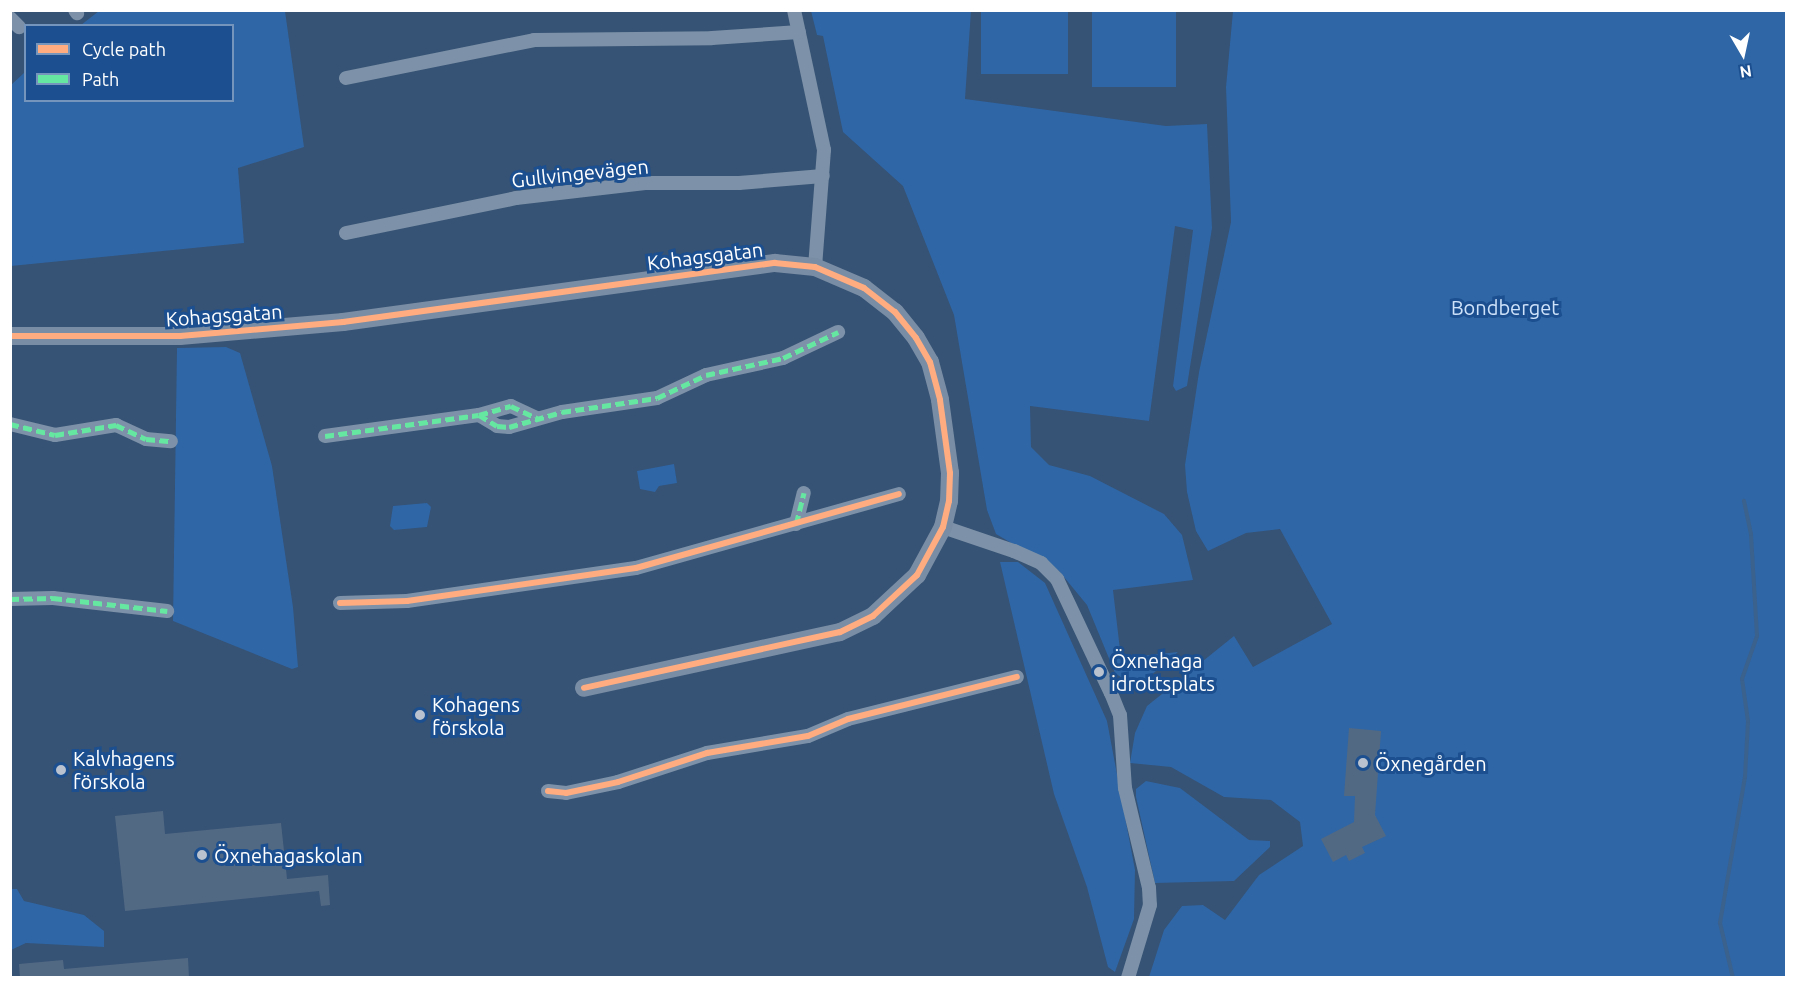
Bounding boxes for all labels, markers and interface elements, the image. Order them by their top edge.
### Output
legend [24,24,234,102]
north arrow [1713,24,1773,84]
text: Cycle path [82,39,166,59]
text: N [1739,62,1753,82]
text: Path [82,69,119,89]
street label: Gullvingevägen [510,154,650,192]
street label: Kohagsgatan [646,237,764,275]
park label: Bondberget [1451,295,1559,319]
street label: Kohagsgatan [165,299,283,331]
place label: Öxnehaga idrottsplats [1111,648,1215,695]
marker: Öxnehaga idrottsplats [1092,665,1106,679]
place label: Kohagens förskola [432,692,520,739]
marker: Kohagens förskola [413,708,427,722]
place label: Kalvhagens förskola [73,746,175,793]
place label: Öxnegården [1375,751,1487,775]
marker: Öxnegården [1356,756,1370,770]
marker: Kalvhagens förskola [54,763,68,777]
place label: Öxnehagaskolan [214,843,363,867]
marker: Öxnehagaskolan [195,848,209,862]

